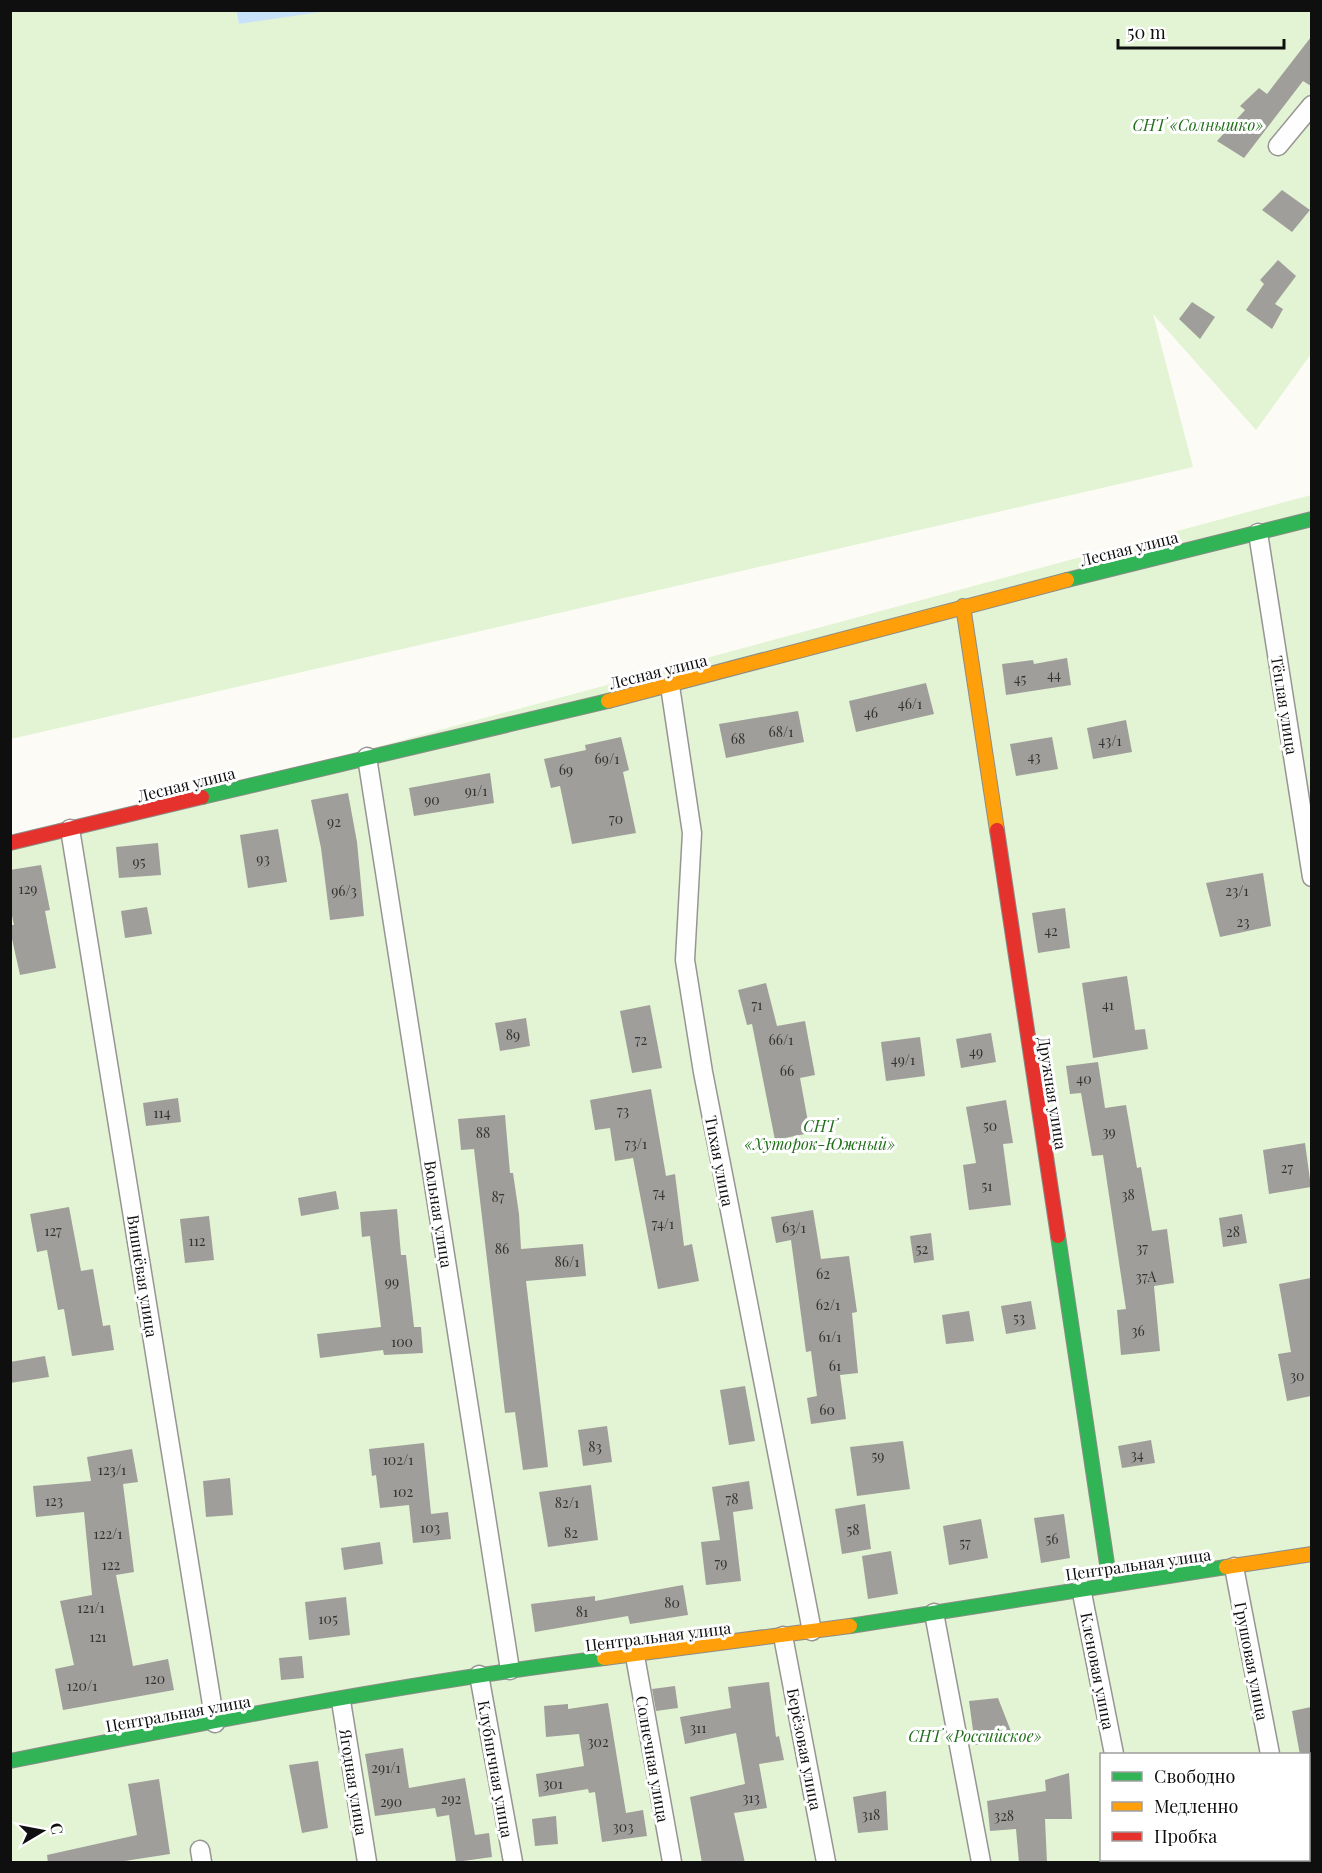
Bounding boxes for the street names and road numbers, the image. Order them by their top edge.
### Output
street label: Лесная улица [1077,526,1180,571]
street label: Лесная улица [606,649,709,694]
street label: Тёплая улица [1267,654,1303,756]
street label: Лесная улица [134,762,237,807]
street label: Дружная улица [1034,1035,1072,1151]
street label: Тихая улица [701,1114,739,1208]
street label: Вольная улица [420,1159,458,1269]
street label: Вишнёвая улица [123,1213,163,1339]
street label: Центральная улица [1064,1543,1212,1585]
street label: Грушовая улица [1230,1600,1274,1722]
street label: Кленовая улица [1076,1611,1120,1731]
street label: Центральная улица [584,1617,732,1655]
street label: Берёзовая улица [783,1686,827,1812]
street label: Центральная улица [104,1690,252,1736]
street label: Солнечная улица [632,1694,674,1824]
street label: Клубничная улица [474,1699,518,1839]
street label: Ягодная улица [335,1726,373,1837]

